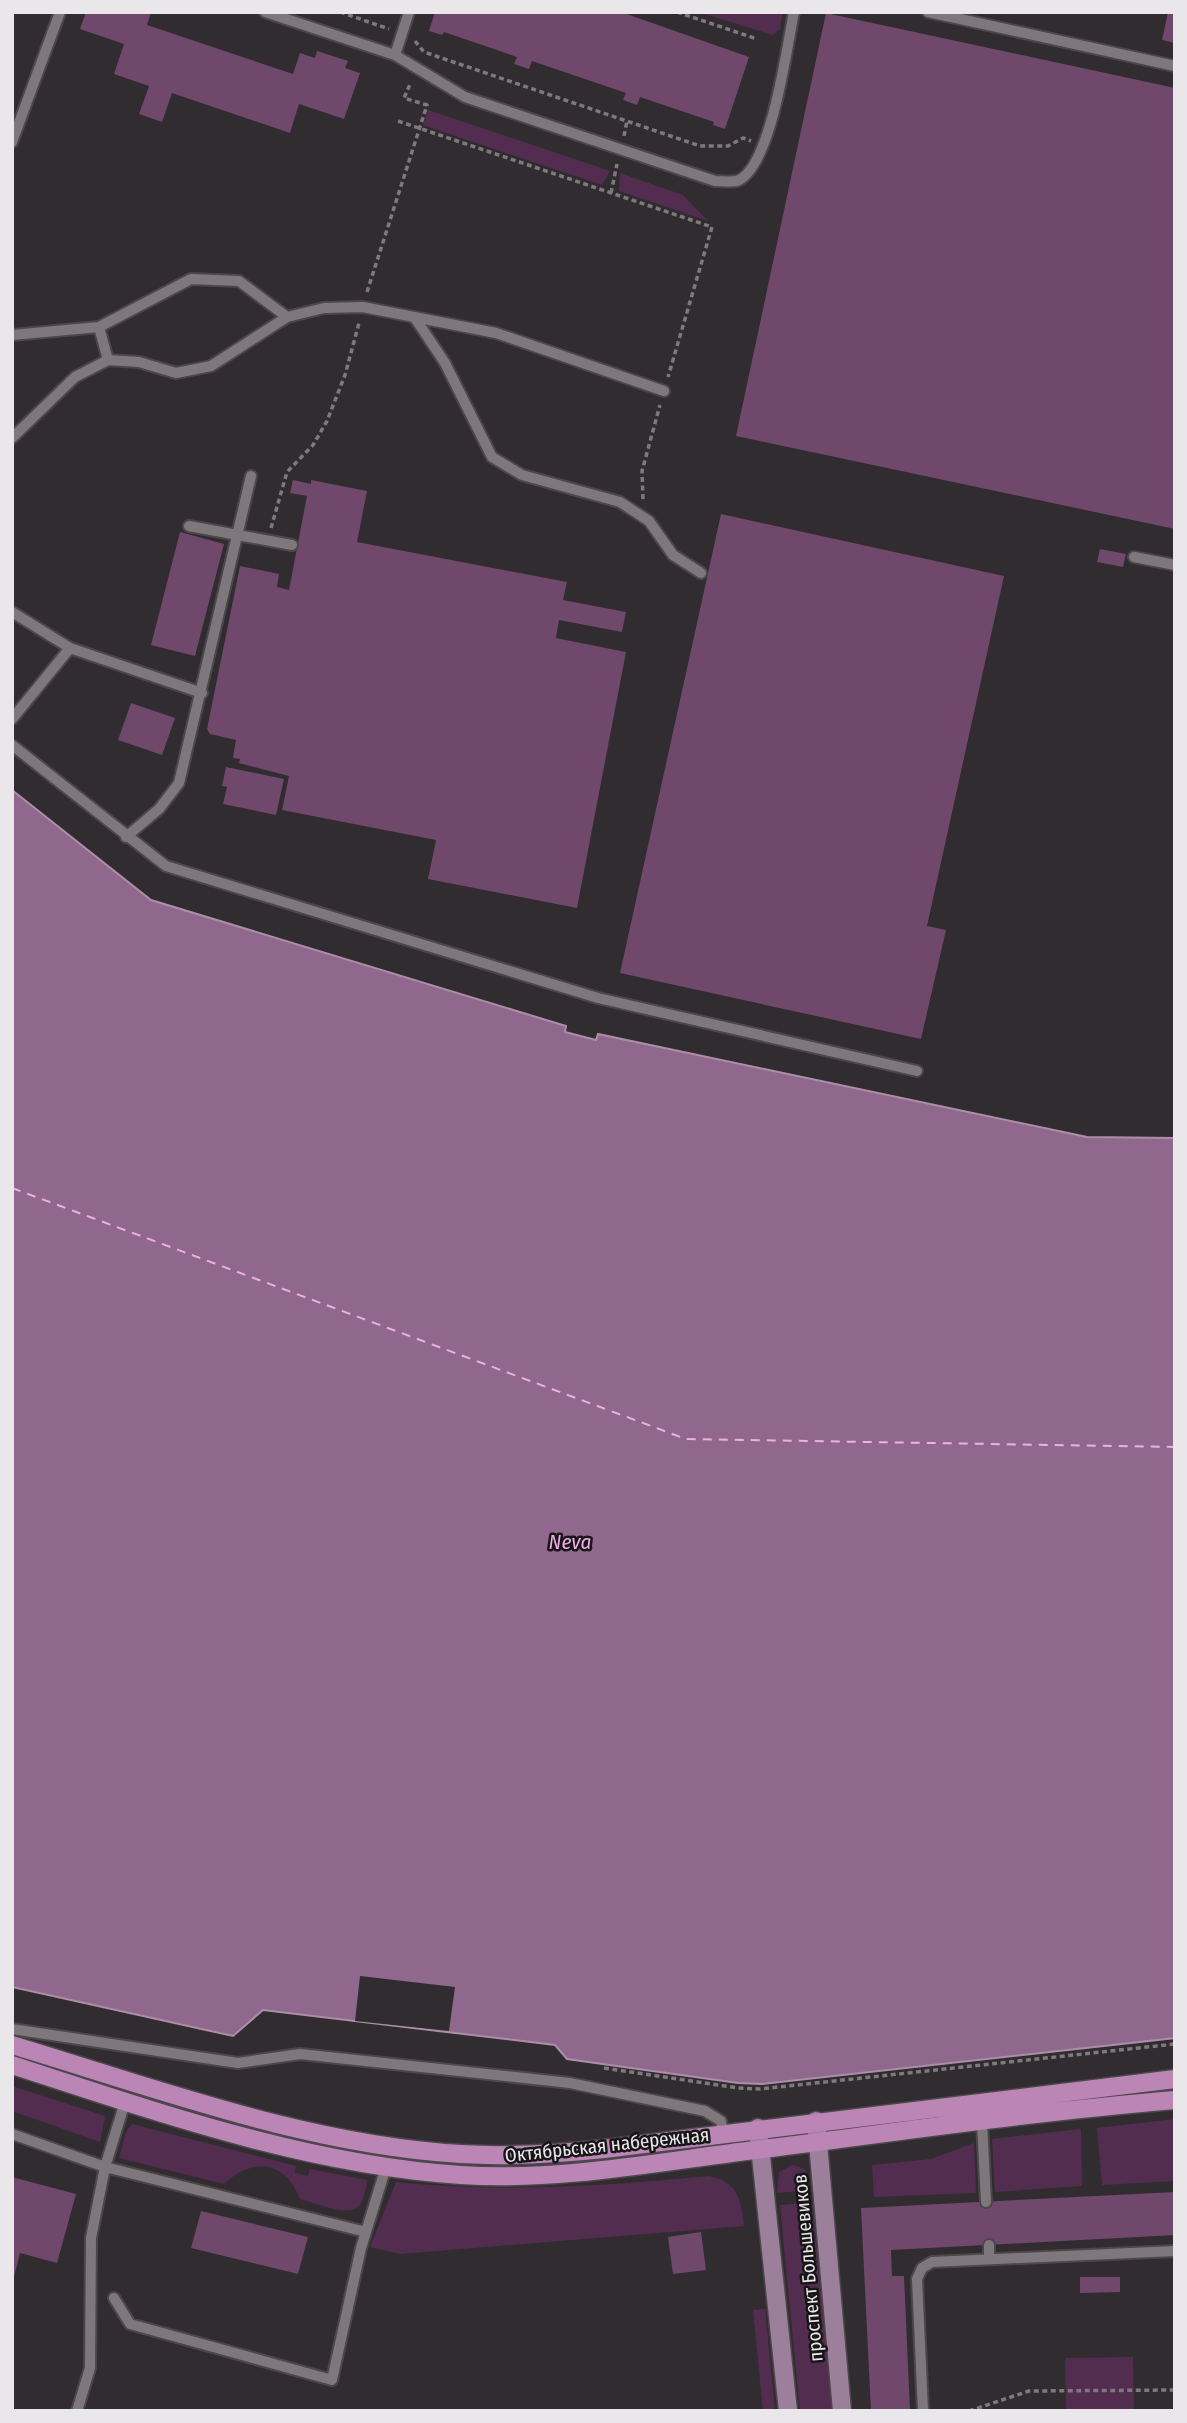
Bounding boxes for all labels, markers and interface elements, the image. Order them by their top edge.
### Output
water label: Neva [549,1529,591,1555]
street label: Октябрьская набережная [504,2123,710,2167]
street label: проспект Большевиков [788,2173,828,2363]

